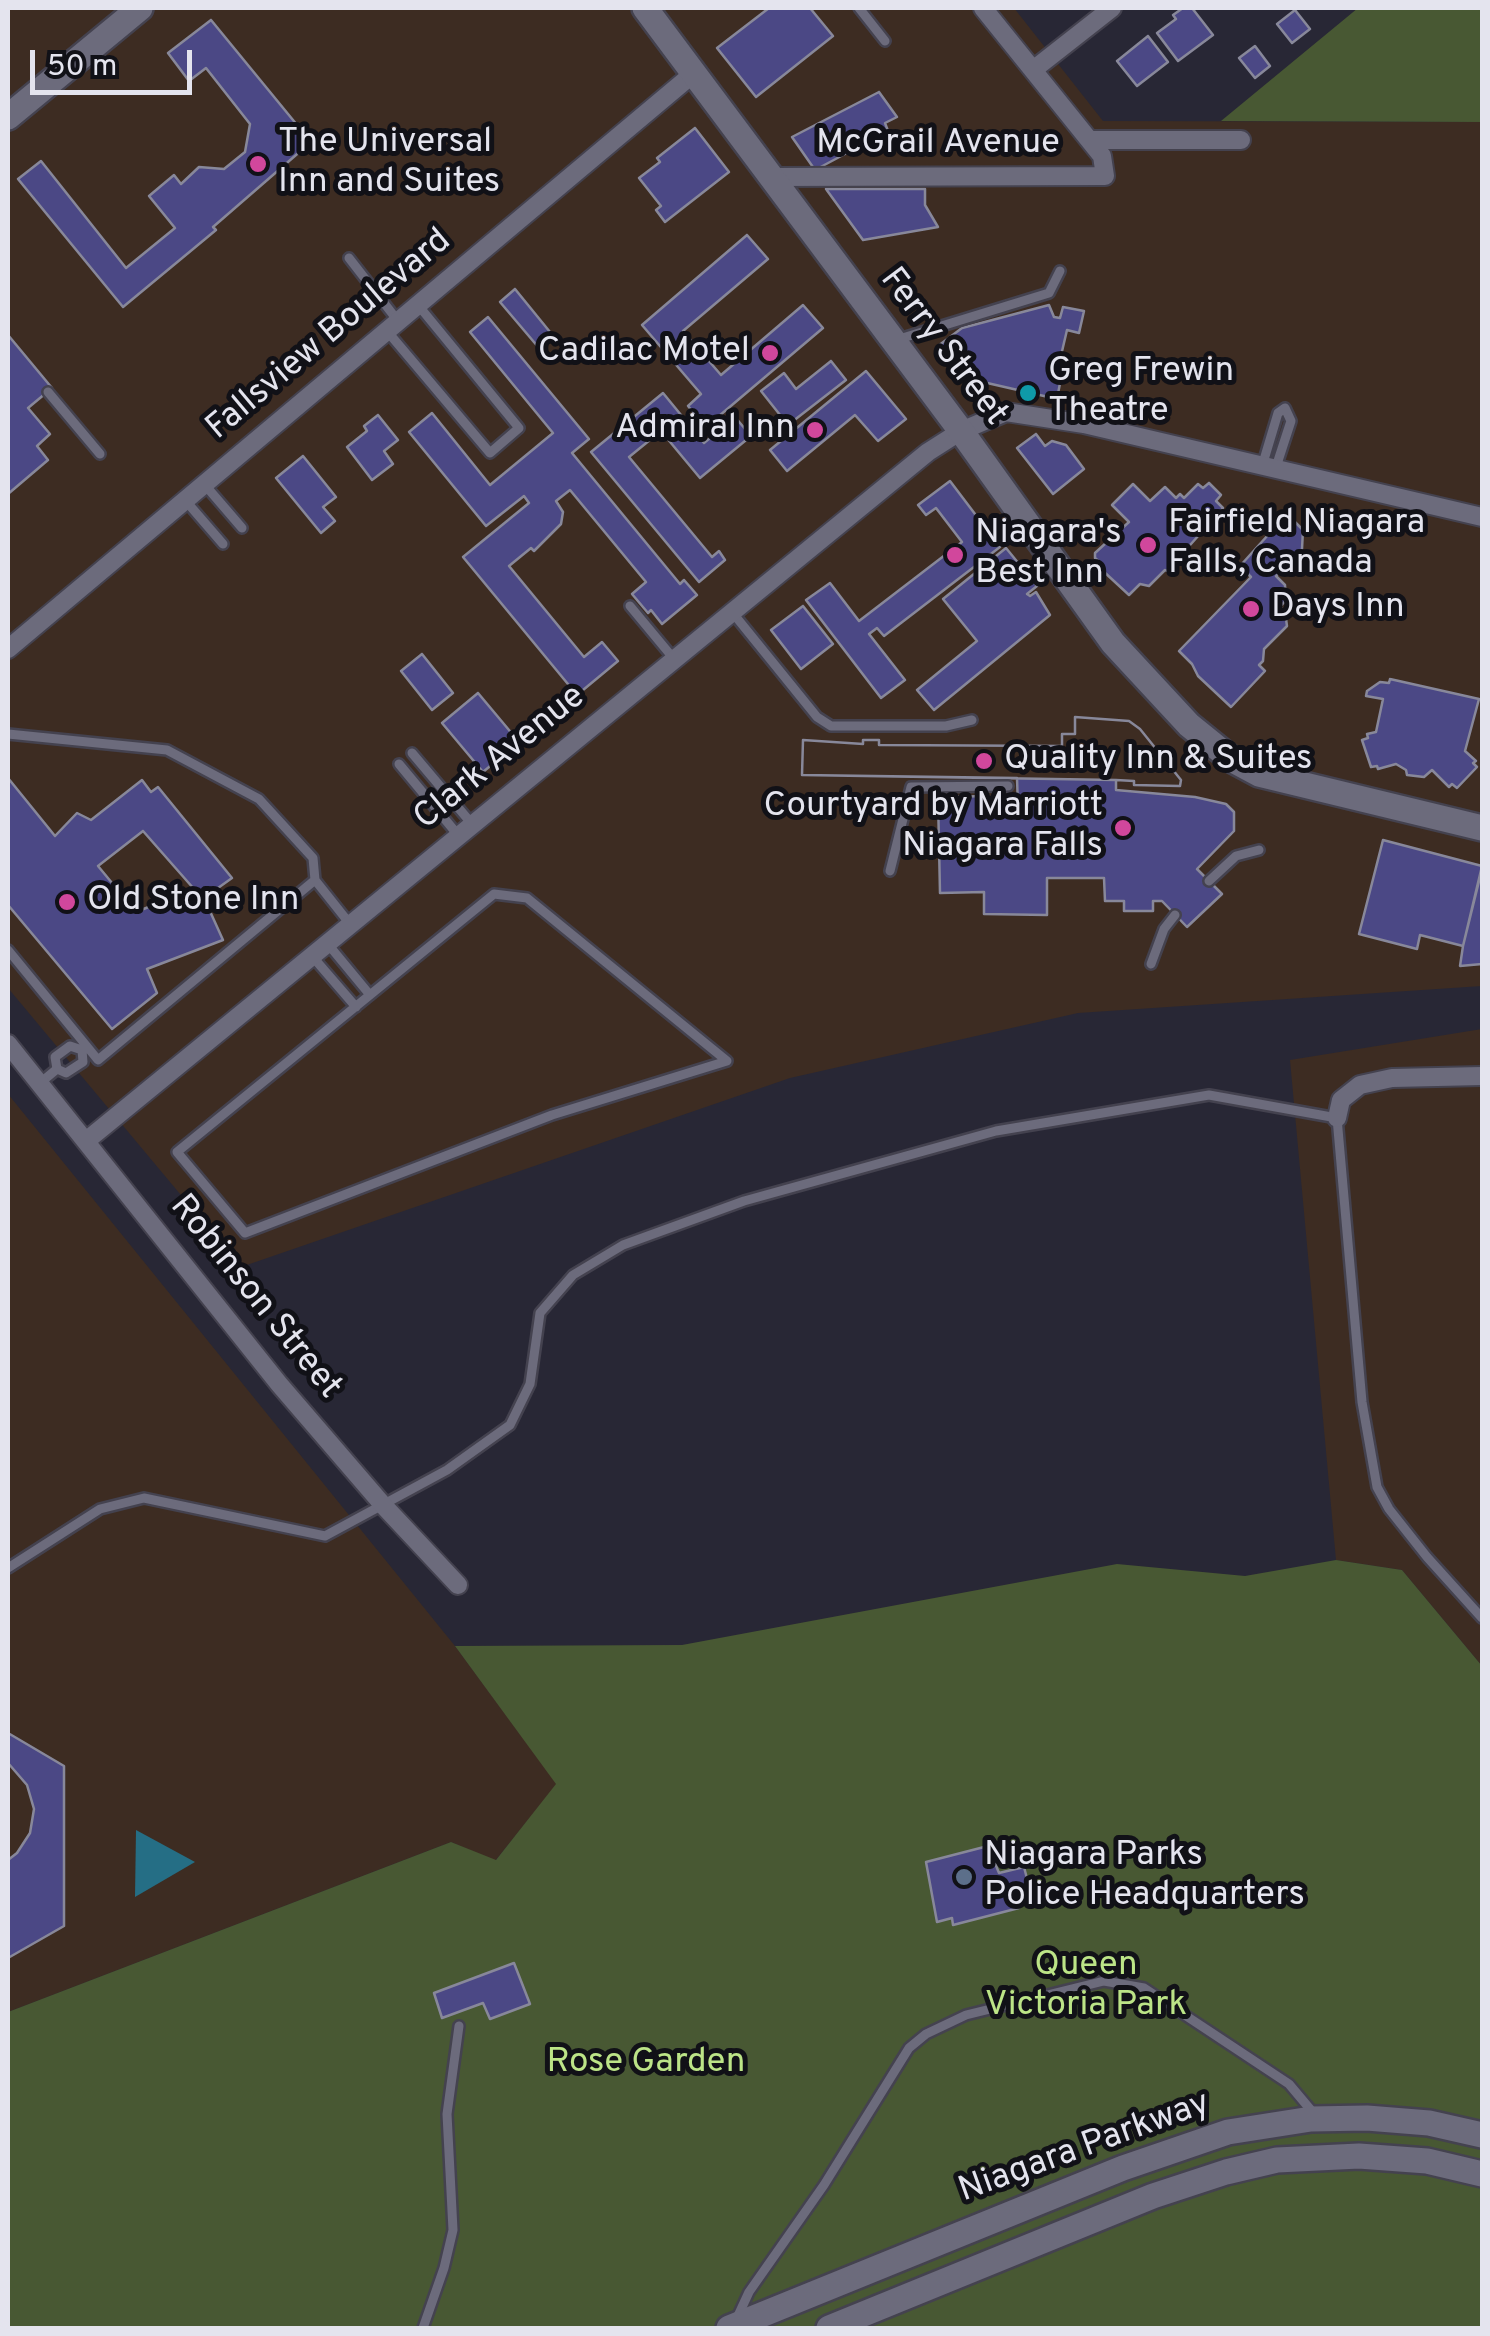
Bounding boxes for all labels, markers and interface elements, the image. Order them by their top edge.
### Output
scale bar [35,30,198,92]
text: 50 m [47,49,117,86]
place label: The Universal Inn and Suites [278,123,500,205]
street label: McGrail Avenue [816,124,1060,166]
marker: The Universal Inn and Suites [247,153,269,175]
street label: Fallsview Boulevard [199,221,461,451]
street label: Ferry Street [869,261,1015,435]
place label: Cadilac Motel [538,332,750,374]
marker: Cadilac Motel [759,342,781,364]
place label: Greg Frewin Theatre [1048,352,1234,434]
marker: Greg Frewin Theatre [1017,382,1039,404]
place label: Admiral Inn [615,409,795,451]
marker: Admiral Inn [804,419,826,441]
place label: Fairfield Niagara Falls, Canada [1168,504,1425,586]
place label: Niagara's Best Inn [975,514,1122,596]
marker: Fairfield Niagara Falls, Canada [1137,534,1159,556]
marker: Niagara's Best Inn [944,544,966,566]
place label: Days Inn [1271,588,1405,630]
marker: Days Inn [1240,598,1262,620]
street label: Clark Avenue [407,677,595,841]
place label: Quality Inn & Suites [1004,740,1313,782]
marker: Quality Inn & Suites [973,750,995,772]
place label: Courtyard by Marriott Niagara Falls [764,787,1103,869]
marker: Courtyard by Marriott Niagara Falls [1112,817,1134,839]
place label: Old Stone Inn [87,881,299,923]
marker: Old Stone Inn [56,891,78,913]
street label: Robinson Street [159,1188,349,1408]
place label: Niagara Parks Police Headquarters [984,1836,1305,1918]
marker: Niagara Parks Police Headquarters [953,1866,975,1888]
park label: Queen Victoria Park [985,1946,1187,2028]
park label: Rose Garden [547,2043,745,2085]
street label: Niagara Parkway [954,2084,1216,2214]

